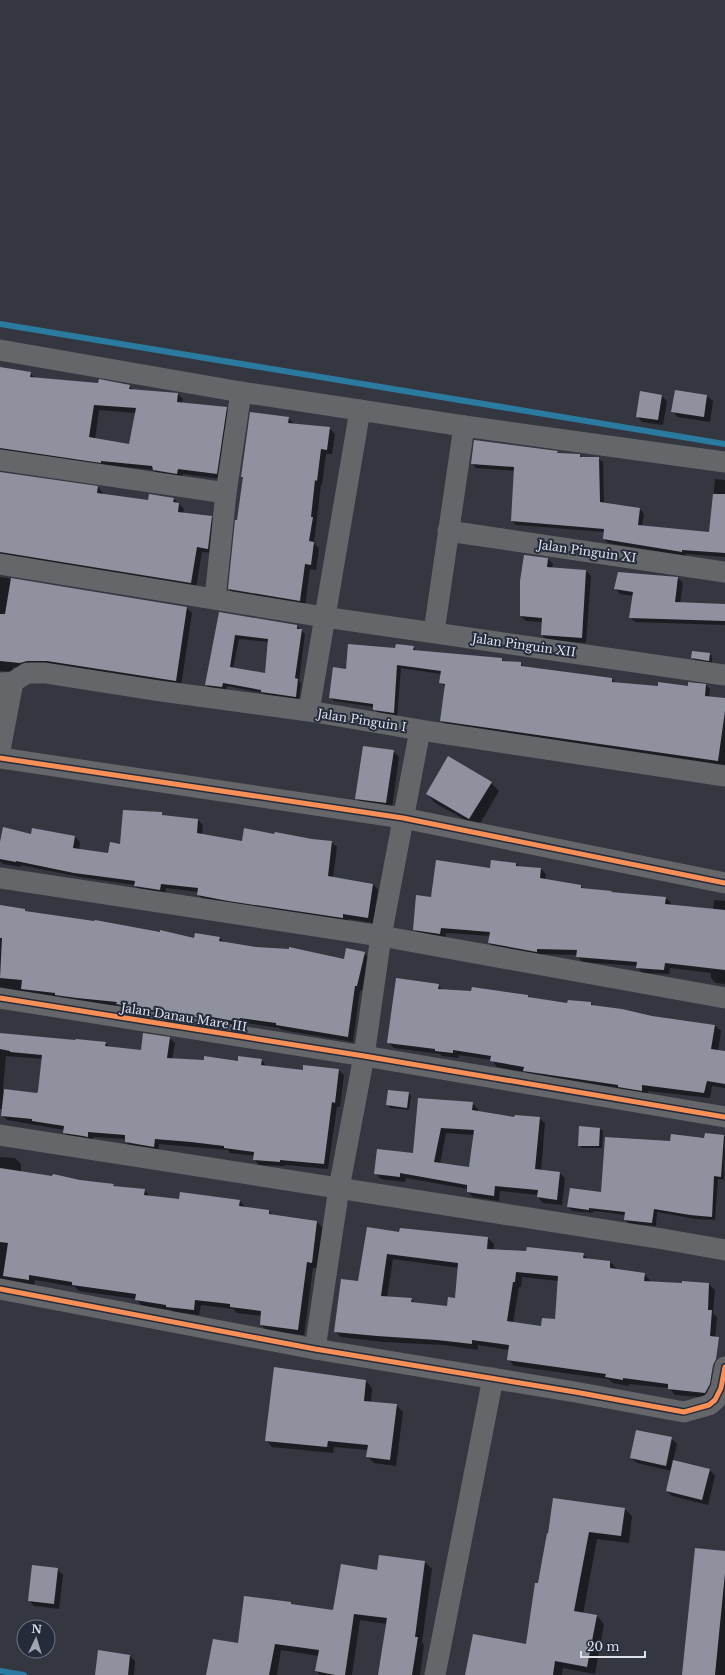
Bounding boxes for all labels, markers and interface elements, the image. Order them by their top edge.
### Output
street label: Jalan Pinguin XI [535,536,637,565]
street label: Jalan Pinguin XII [469,630,577,660]
street label: Jalan Pinguin I [314,705,408,734]
street label: Jalan Danau Mare III [118,999,248,1034]
north arrow [16,1619,56,1659]
text: N [31,1622,43,1636]
scale bar [581,1633,645,1659]
text: 20 m [587,1639,619,1654]

